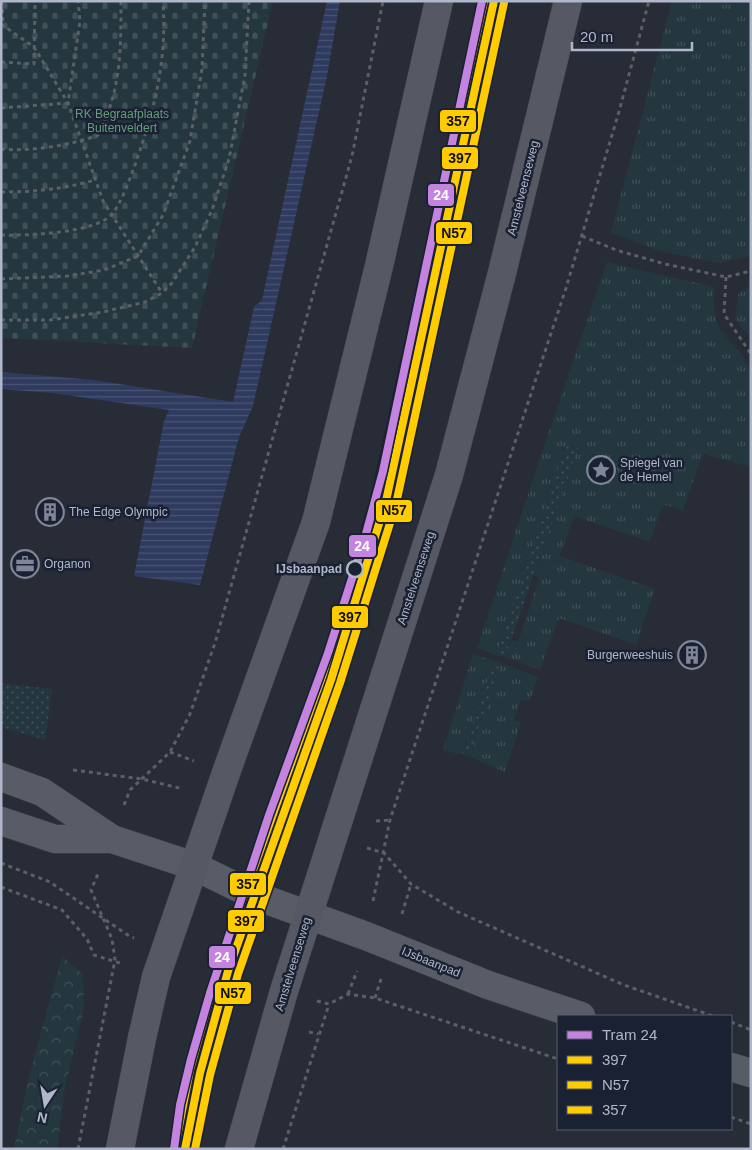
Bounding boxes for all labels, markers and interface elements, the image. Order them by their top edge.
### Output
scale bar [572,20,692,52]
text: 20 m [580,28,613,45]
park label: RK Begraafplaats Buitenveldert [75,107,169,135]
line badge: 357 [439,109,477,133]
text: 357 [446,113,470,129]
street label: Amstelveenseweg [504,139,542,237]
line badge: 397 [441,146,479,170]
text: 397 [448,150,472,166]
line badge: 24 [427,183,455,207]
text: 24 [433,187,449,203]
line badge: N57 [435,221,473,245]
text: N57 [441,225,467,241]
place icon: Spiegel van de Hemel [586,455,616,485]
place label: Spiegel van de Hemel [620,456,683,484]
building icon: The Edge Olympic [35,497,65,527]
line badge: N57 [375,499,413,523]
text: N57 [381,502,407,518]
place label: The Edge Olympic [69,505,168,519]
street label: Amstelveenseweg [394,530,438,626]
line badge: 24 [348,534,377,558]
text: 24 [354,538,370,554]
office icon: Organon [10,549,40,579]
place label: Organon [44,557,91,571]
marker: IJsbaanpad [346,560,364,578]
place label: IJsbaanpad [276,562,342,576]
line badge: 397 [331,605,369,629]
text: 397 [338,609,362,625]
building icon: Burgerweeshuis [677,640,707,670]
place label: Burgerweeshuis [587,648,673,662]
line badge: 357 [229,872,267,896]
text: 357 [236,876,260,892]
line badge: 397 [227,909,265,933]
text: 397 [234,913,258,929]
street label: Amstelveenseweg [272,915,314,1013]
street label: IJsbaanpad [400,944,462,980]
line badge: 24 [208,945,236,969]
text: 24 [214,949,230,965]
line badge: N57 [214,981,252,1005]
text: N57 [220,985,246,1001]
legend [557,1015,732,1130]
text: Tram 24 [602,1026,657,1043]
text: 397 [602,1051,627,1068]
text: N57 [602,1076,630,1093]
north arrow [20,1080,70,1130]
text: 357 [602,1101,627,1118]
text: N [36,1109,49,1127]

